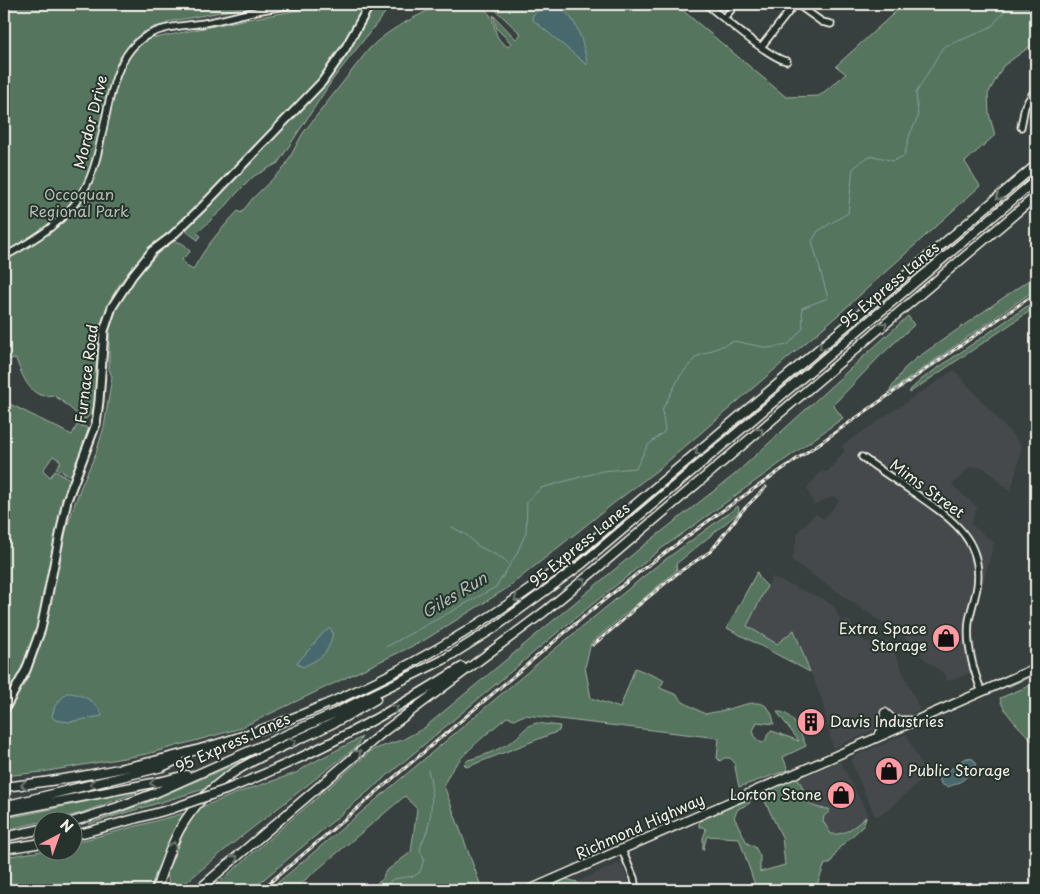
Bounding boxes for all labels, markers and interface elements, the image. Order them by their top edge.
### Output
street label: Mordor Drive [67,72,112,171]
park label: Occoquan Regional Park [29,182,129,222]
one-way arrow [996,191,1005,200]
street label: 95 Express Lanes [834,235,944,332]
one-way arrow [878,322,887,331]
street label: Furnace Road [68,323,103,425]
one-way arrow [818,342,827,351]
one-way arrow [754,428,763,436]
one-way arrow [694,447,703,456]
street label: Mims Street [886,453,970,523]
street label: 95 Express Lanes [524,496,634,592]
water label: Giles Run [416,564,492,623]
one-way arrow [577,577,586,586]
one-way arrow [513,593,523,602]
place label: Extra Space Storage [839,616,927,656]
shop icon: Extra Space Storage [931,623,961,653]
one-way arrow [390,704,399,714]
street label: 95 Express Lanes [171,706,294,777]
building icon: Davis Industries [796,707,826,737]
place label: Davis Industries [830,709,944,732]
one-way arrow [288,738,297,748]
one-way arrow [353,749,362,758]
shop icon: Public Storage [874,756,904,786]
place label: Public Storage [908,758,1010,781]
one-way arrow [89,778,98,789]
one-way arrow [149,778,157,788]
one-way arrow [19,779,27,790]
shop icon: Lorton Stone [826,780,856,810]
place label: Lorton Stone [730,782,822,805]
street label: Richmond Highway [571,787,707,864]
north arrow [32,812,82,862]
text: N [56,814,78,837]
one-way arrow [166,841,176,850]
one-way arrow [229,855,238,864]

